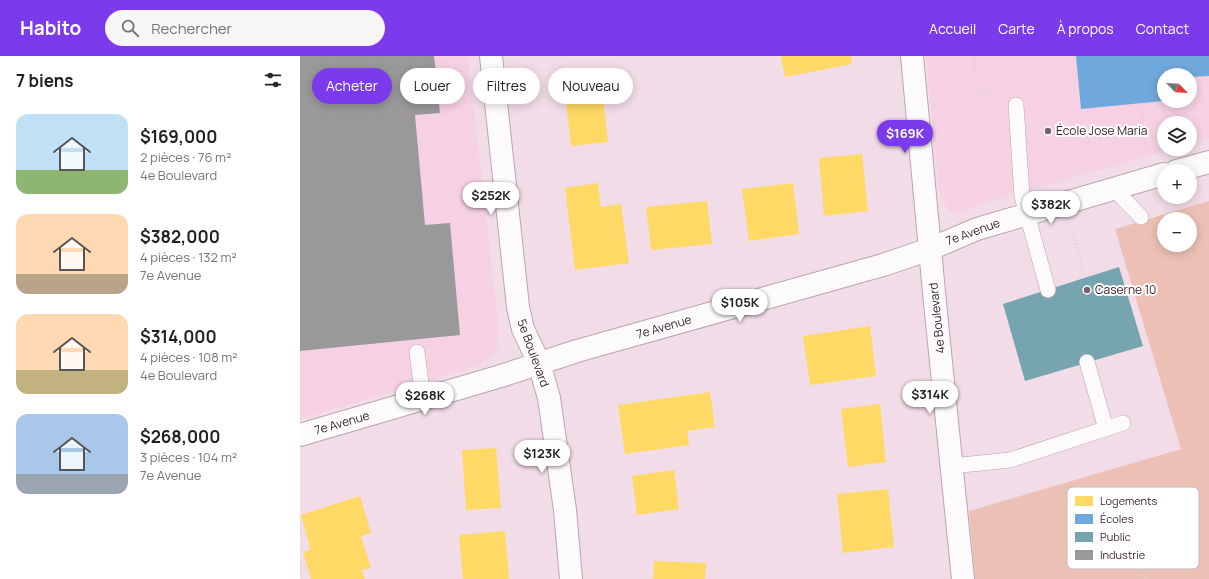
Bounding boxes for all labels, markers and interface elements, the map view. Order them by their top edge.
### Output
search box [105,10,385,46]
text: Habito [20,15,81,41]
icon: search [119,17,141,39]
text: Rechercher [151,18,232,39]
text: Accueil [929,19,976,38]
text: Carte [998,19,1035,38]
text: À propos [1057,19,1114,38]
text: Contact [1136,19,1189,38]
chip: Acheter [312,68,392,104]
chip: Louer [400,68,465,104]
chip: Filtres [473,68,540,104]
chip: Nouveau [548,68,633,104]
north arrow [1157,68,1197,108]
map controls [1157,68,1197,252]
text: 7 biens [16,69,74,92]
icon: filters [262,69,284,91]
button: layers [1157,116,1197,156]
pin: $169K [877,120,933,154]
place label: École Jose Maria [1056,122,1147,139]
text: $169K [886,124,924,142]
text: $169,000 [140,125,217,148]
marker: École Jose Maria [1043,126,1053,136]
icon: home [48,130,96,178]
text: 2 pièces · 76 m² [140,148,231,166]
button: + [1157,164,1197,204]
text: 4e Boulevard [140,166,217,184]
pin: $252K [463,182,519,216]
text: $252K [471,186,511,204]
pin: $382K [1023,191,1079,225]
text: $382K [1031,195,1071,213]
button: − [1157,212,1197,252]
street label: 7e Avenue [943,214,1002,249]
text: $382,000 [140,225,220,248]
icon: home [48,230,96,278]
text: 4 pièces · 132 m² [140,248,237,266]
text: 7e Avenue [140,266,201,284]
place label: Caserne 10 [1095,281,1156,298]
street label: 4e Boulevard [924,282,949,354]
marker: Caserne 10 [1082,285,1092,295]
pin: $105K [712,289,768,323]
text: $105K [721,293,759,311]
street label: 7e Avenue [634,311,693,342]
street label: 5e Boulevard [513,316,554,389]
text: $314,000 [140,325,217,348]
icon: home [48,330,96,378]
text: 4 pièces · 108 m² [140,348,238,366]
text: 4e Boulevard [140,366,217,384]
pin: $314K [902,381,958,415]
pin: $268K [397,382,453,416]
text: $314K [911,385,949,403]
text: $268K [405,386,445,404]
street label: 7e Avenue [312,407,371,438]
text: $268,000 [140,425,221,448]
icon: home [48,430,96,478]
pin: $123K [514,440,570,474]
text: $123K [523,444,561,462]
text: 3 pièces · 104 m² [140,448,237,466]
text: 7e Avenue [140,466,201,484]
legend [1067,487,1199,569]
text: Logements [1100,493,1157,508]
text: Écoles [1100,511,1134,526]
text: Public [1100,529,1131,544]
text: Industrie [1100,547,1146,562]

